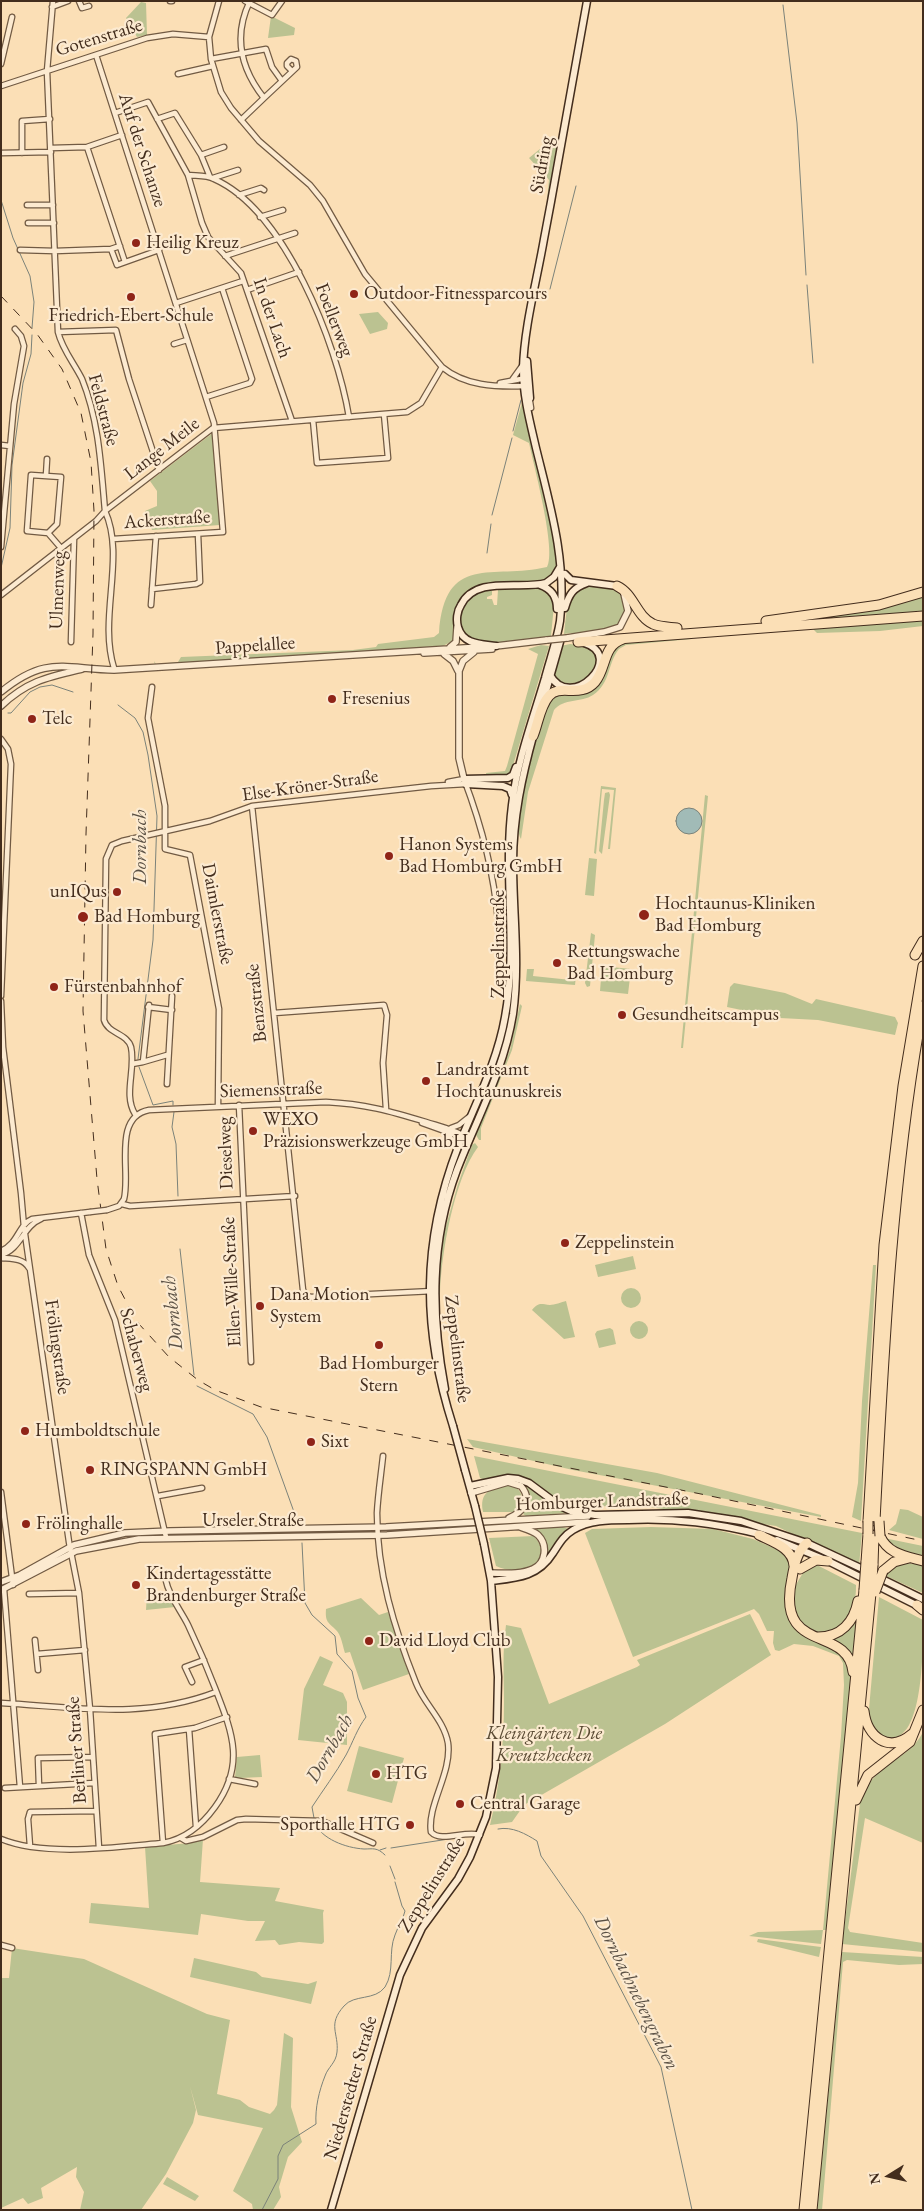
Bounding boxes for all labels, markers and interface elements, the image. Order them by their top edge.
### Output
street label: Gotenstraße [53,14,145,62]
street label: Auf der Schanze [113,90,171,210]
street label: Südring [526,135,558,195]
place label: Heilig Kreuz [146,232,239,254]
marker: Heilig Kreuz [130,237,142,249]
street label: In der Lach [248,275,296,361]
street label: Foellerweg [310,280,358,360]
place label: Outdoor-Fitnessparcours [364,283,547,305]
marker: Outdoor-Fitnessparcours [348,288,360,300]
marker: Friedrich-Ebert-Schule [125,291,137,303]
place label: Friedrich-Ebert-Schule [48,305,214,327]
street label: Feldstraße [82,371,124,449]
street label: Lange Meile [120,413,204,485]
street label: Ackerstraße [123,506,211,534]
street label: Ulmenweg [45,550,71,630]
street label: Pappelallee [214,632,296,660]
place label: Fresenius [342,688,410,710]
marker: Fresenius [326,693,338,705]
place label: Telc [42,708,72,730]
marker: Telc [26,713,38,725]
street label: Else-Kröner-Straße [240,765,380,807]
water label: Dornbach [129,810,153,884]
place label: Hanon Systems Bad Homburg GmbH [399,834,563,878]
marker: Hanon Systems Bad Homburg GmbH [383,850,395,862]
street label: Daimlerstraße [196,861,238,967]
place label: unIQus [50,881,107,903]
marker: unIQus [111,886,123,898]
street label: Zeppelinstraße [488,890,510,998]
place label: Hochtaunus-Kliniken Bad Homburg [655,893,815,937]
place label: Bad Homburg [94,906,200,928]
marker: Hochtaunus-Kliniken Bad Homburg [637,908,651,922]
marker: Bad Homburg [76,910,90,924]
place label: Rettungswache Bad Homburg [567,941,680,985]
marker: Rettungswache Bad Homburg [551,957,563,969]
street label: Benzstraße [242,963,272,1043]
place label: Fürstenbahnhof [64,976,182,998]
marker: Fürstenbahnhof [48,981,60,993]
place label: Gesundheitscampus [632,1004,779,1026]
marker: Gesundheitscampus [616,1009,628,1021]
place label: Landratsamt Hochtaunuskreis [436,1059,562,1103]
marker: Landratsamt Hochtaunuskreis [420,1075,432,1087]
street label: Siemensstraße [219,1077,323,1103]
place label: WEXO Präzisionswerkzeuge GmbH [263,1109,468,1153]
street label: Dieselweg [213,1116,239,1190]
marker: WEXO Präzisionswerkzeuge GmbH [247,1125,259,1137]
street label: Ellen-Wille-Straße [217,1216,247,1348]
place label: Zeppelinstein [575,1232,674,1254]
marker: Zeppelinstein [559,1237,571,1249]
water label: Dornbach [157,1275,189,1351]
place label: Dana Motion System [270,1284,370,1328]
street label: Zeppelinstraße [439,1294,475,1404]
street label: Frölingstraße [39,1298,75,1396]
marker: Dana Motion System [254,1300,266,1312]
street label: Schaberweg [114,1306,158,1394]
marker: Bad Homburger Stern [373,1339,385,1351]
place label: Bad Homburger Stern [319,1353,439,1397]
place label: Humboldtschule [35,1420,160,1442]
marker: Humboldtschule [19,1425,31,1437]
place label: Sixt [321,1431,349,1453]
marker: Sixt [305,1436,317,1448]
place label: RINGSPANN GmbH [100,1459,267,1481]
marker: RINGSPANN GmbH [84,1464,96,1476]
street label: Homburger Landstraße [515,1488,689,1516]
street label: Urseler Straße [202,1510,304,1532]
place label: Frölinghalle [36,1513,123,1535]
marker: Frölinghalle [20,1518,32,1530]
place label: Kindertagesstätte Brandenburger Straße [146,1563,306,1607]
marker: Kindertagesstätte Brandenburger Straße [130,1579,142,1591]
place label: David Lloyd Club [379,1630,511,1652]
marker: David Lloyd Club [363,1635,375,1647]
street label: Berliner Straße [62,1696,92,1804]
water label: Dornbach [301,1711,359,1787]
park label: Kleingärten Die Kreutzhecken [486,1723,602,1767]
place label: HTG [386,1763,428,1785]
marker: HTG [370,1768,382,1780]
place label: Central Garage [470,1793,580,1815]
marker: Central Garage [454,1798,466,1810]
place label: Sporthalle HTG [280,1814,400,1836]
marker: Sporthalle HTG [404,1819,416,1831]
street label: Zeppelinstraße [394,1833,470,1937]
water label: Dornbachnebengraben [588,1912,684,2074]
street label: Niederstedter Straße [320,2014,382,2162]
north arrow [864,2151,914,2201]
text: N [864,2171,884,2186]

